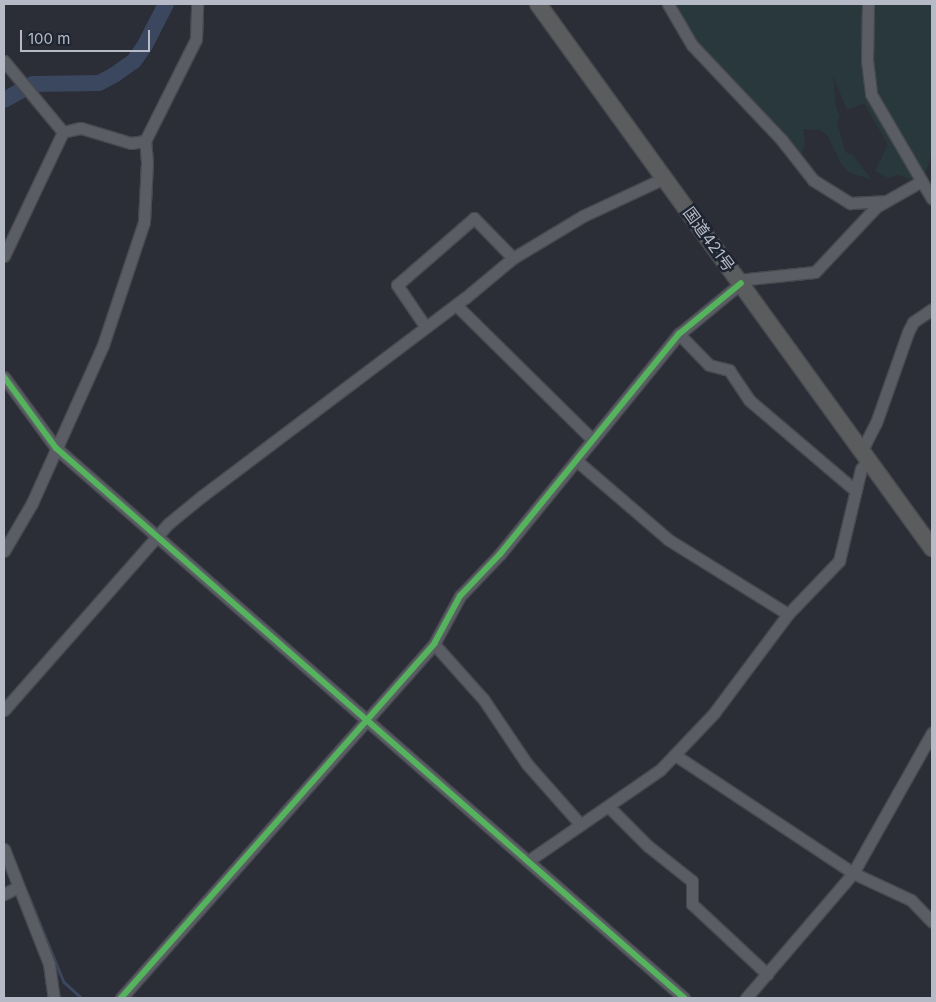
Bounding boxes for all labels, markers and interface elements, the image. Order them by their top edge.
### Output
scale bar [22,20,152,52]
text: 100 m [28,29,70,48]
street label: 国道421号 [679,203,739,275]

